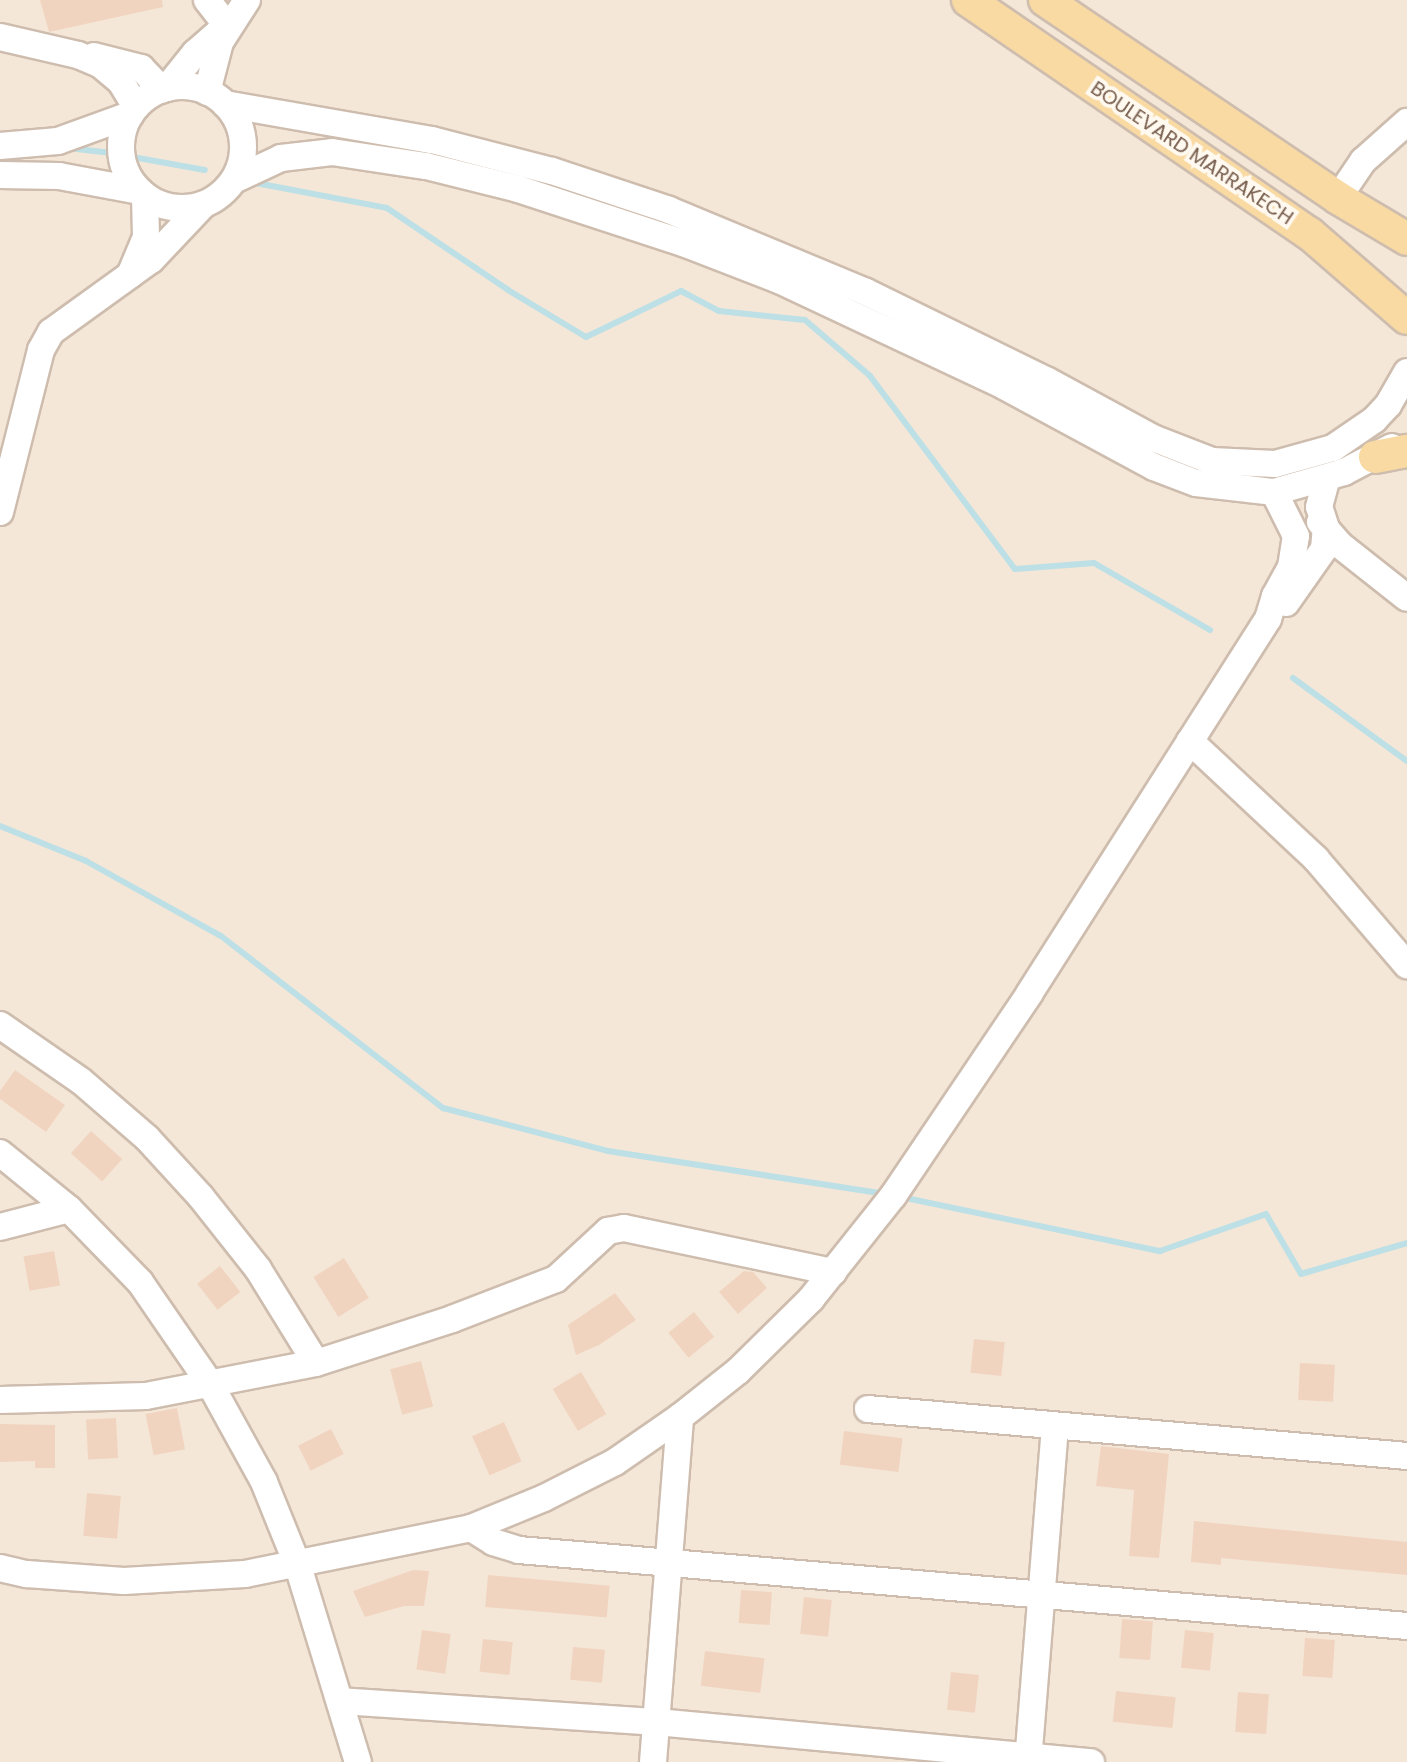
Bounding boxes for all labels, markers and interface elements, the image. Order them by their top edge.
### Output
street label: BOULEVARD MARRAKECH [1086,76,1298,230]

